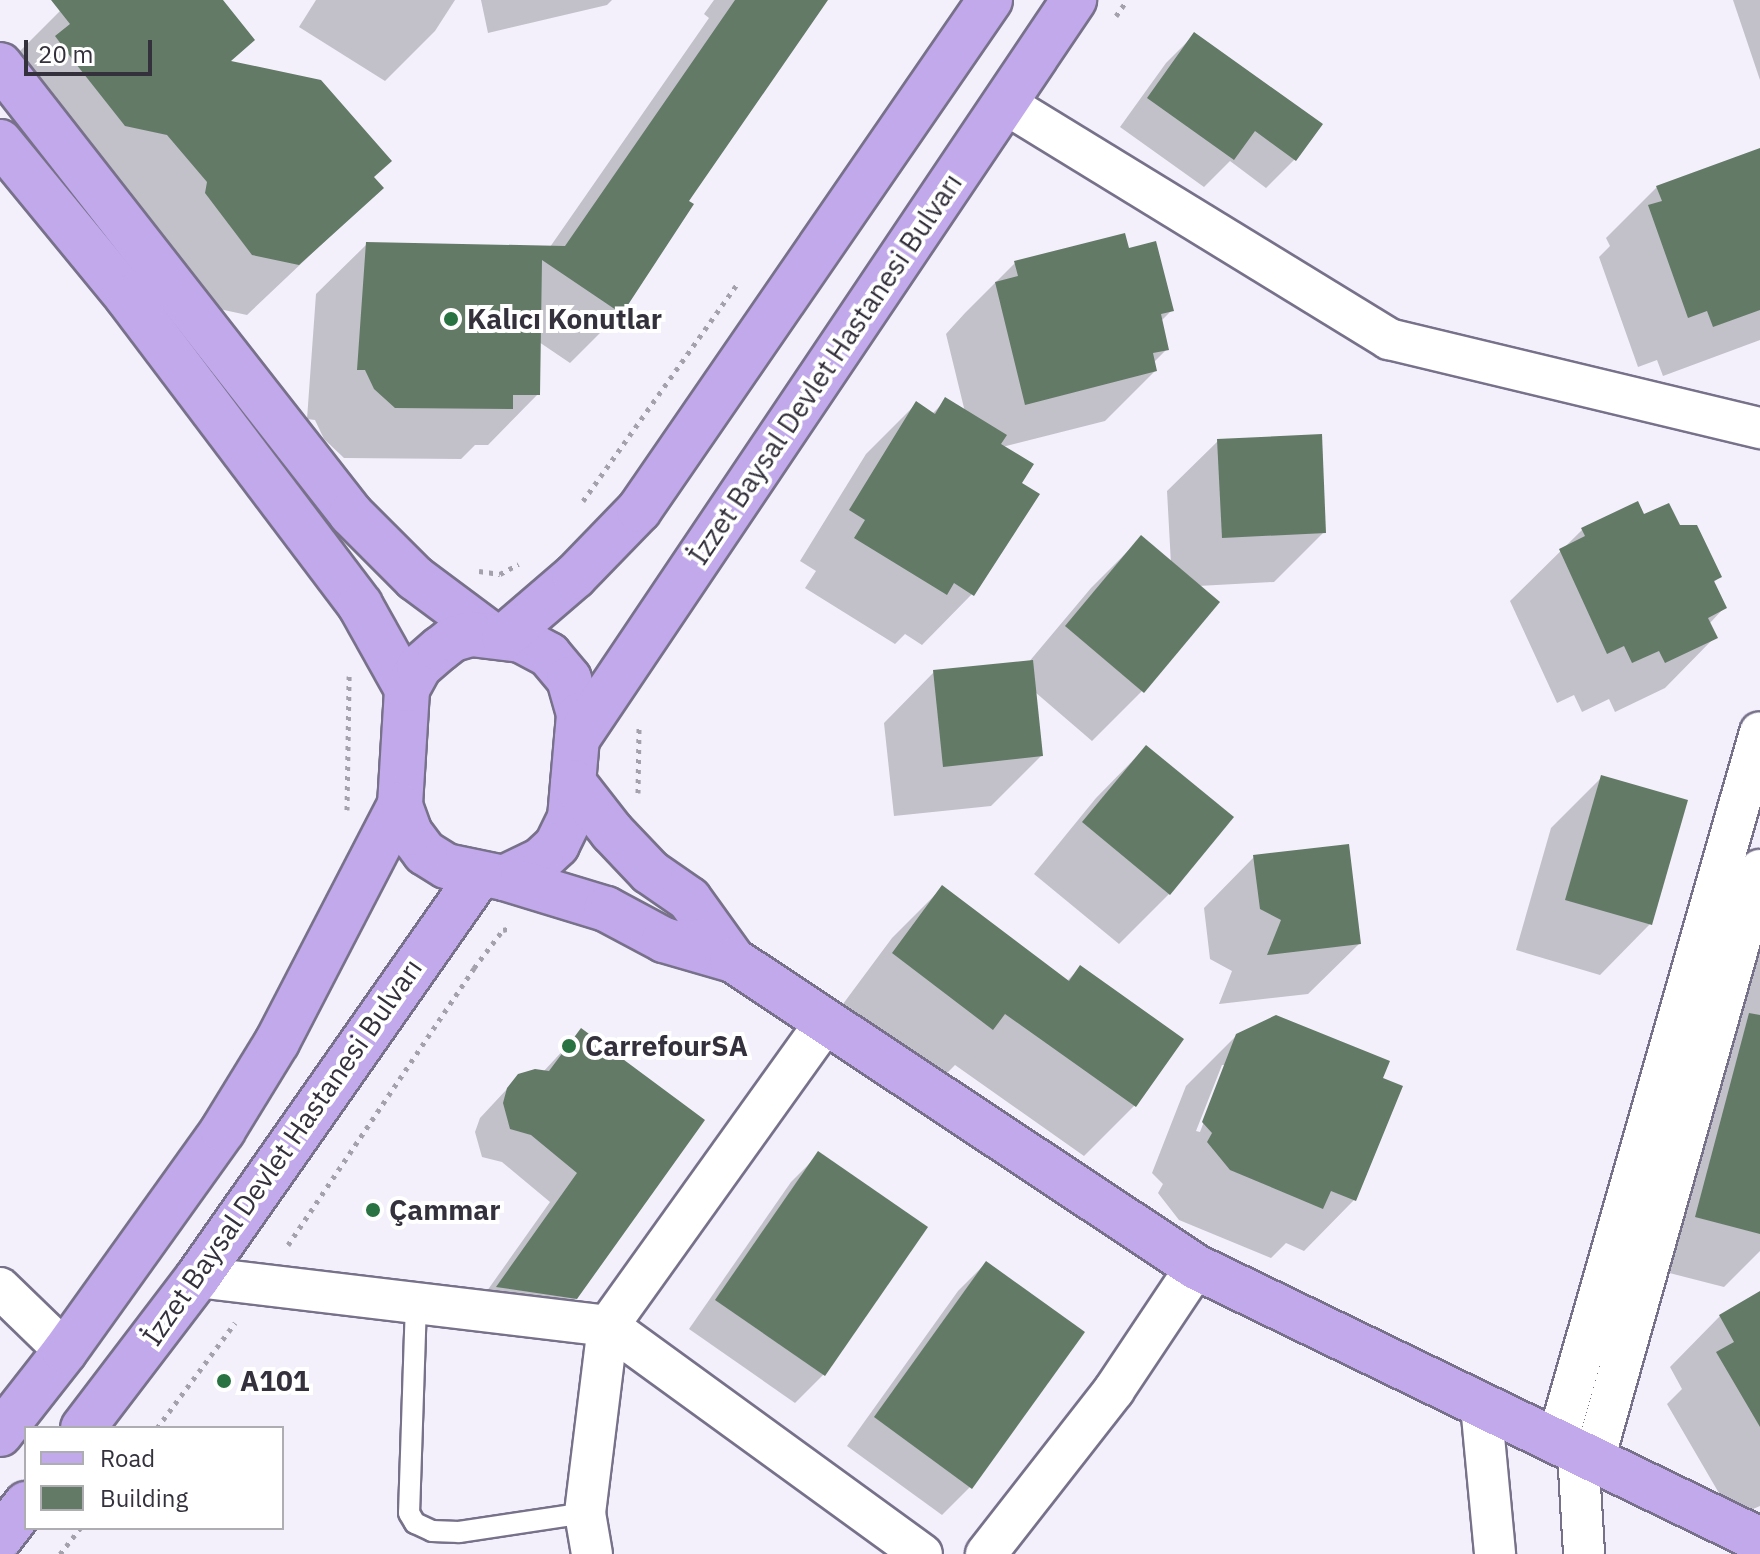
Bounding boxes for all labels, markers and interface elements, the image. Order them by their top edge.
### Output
scale bar [28,24,156,74]
text: 20 m [38,38,93,70]
street label: İzzet Baysal Devlet Hastanesi Bulvarı [681,167,969,571]
place label: Kalıcı Konutlar [467,302,662,336]
marker: Kalıcı Konutlar [442,310,460,328]
street label: İzzet Baysal Devlet Hastanesi Bulvarı [135,952,429,1352]
place label: CarrefourSA [585,1029,748,1063]
marker: CarrefourSA [560,1037,578,1055]
place label: Çammar [389,1193,500,1227]
marker: Çammar [364,1201,382,1219]
place label: A101 [240,1364,310,1398]
marker: A101 [215,1372,233,1390]
legend [24,1426,284,1530]
text: Road [100,1442,155,1474]
text: Building [100,1482,188,1514]

